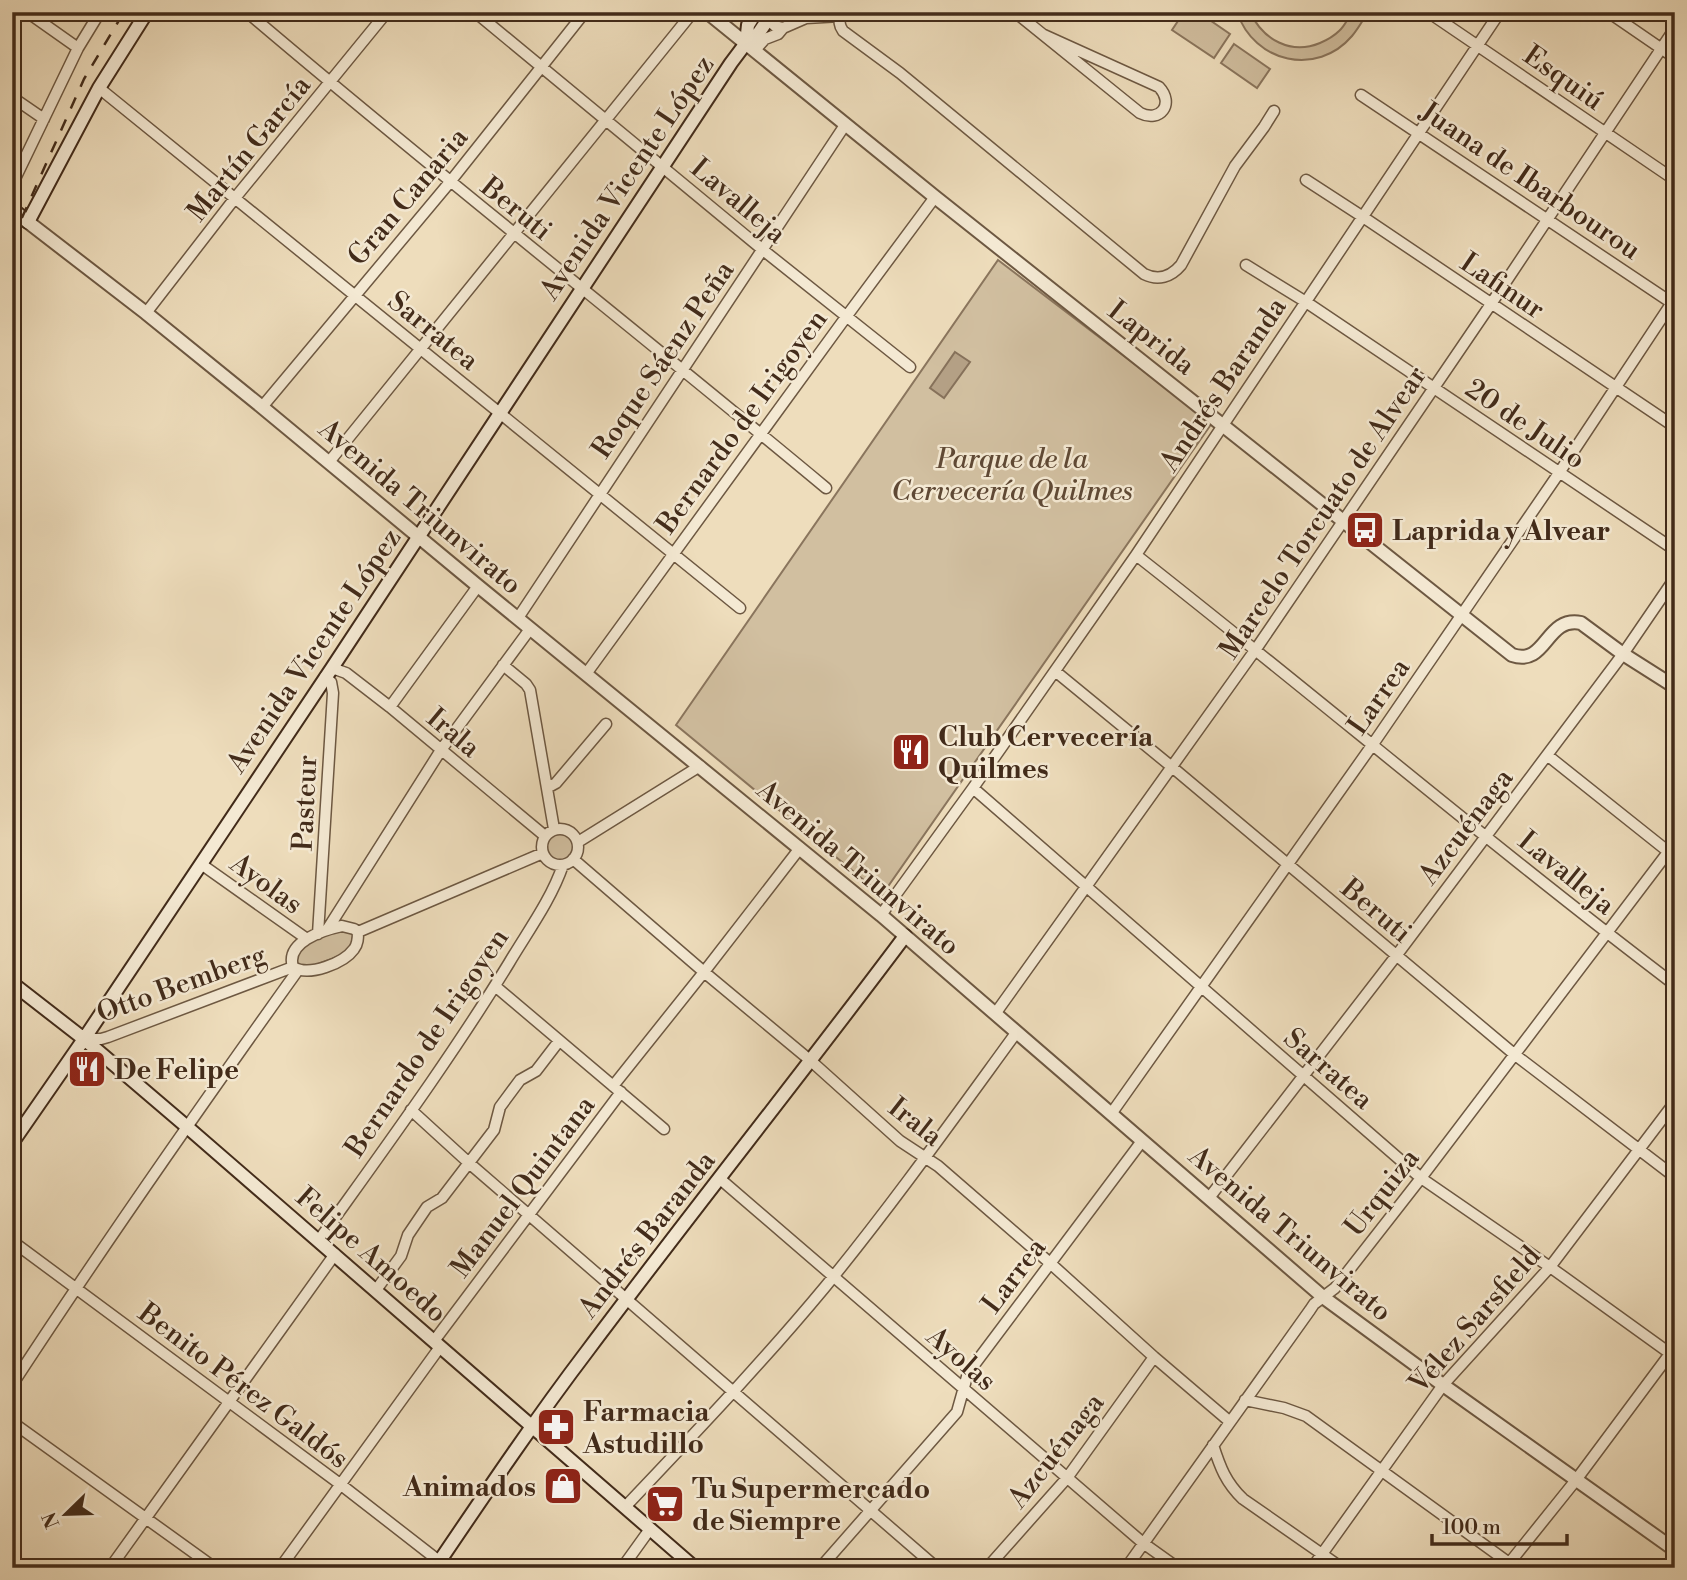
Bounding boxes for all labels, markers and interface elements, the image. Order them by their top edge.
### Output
street label: Esquiú [1516,38,1610,118]
street label: Avenida Vicente López [532,49,722,308]
street label: Martín García [180,68,319,229]
street label: Juana de Ibarbourou [1412,94,1647,268]
street label: Gran Canaria [340,120,477,273]
street label: Lavalleja [683,151,794,252]
street label: Beruti [472,169,559,249]
street label: Lafinur [1453,245,1551,327]
street label: Roque Sáenz Peña [584,254,743,465]
street label: Sarratea [380,284,486,379]
street label: Andrés Baranda [1152,290,1295,479]
street label: Laprida [1101,293,1202,384]
street label: Bernardo de Irigoyen [649,303,835,542]
street label: Marcelo Torcuato de Alvear [1212,360,1435,666]
street label: 20 de Julio [1458,371,1592,477]
street label: Avenida Triunvirato [310,411,529,602]
park label: Parque de la Cervecería Quilmes [891,442,1133,509]
bus stop icon: Laprida y Alvear [1344,509,1386,551]
place label: Laprida y Alvear [1392,514,1610,549]
street label: Avenida Vicente López [219,522,409,781]
street label: Larrea [1340,651,1419,742]
street label: Irala [419,701,488,766]
place label: Club Cervecería Quilmes [938,720,1154,787]
restaurant icon: Club Cervecería Quilmes [890,731,932,773]
street label: Pasteur [286,754,325,852]
street label: Azcuénaga [1411,761,1522,893]
street label: Avenida Triunvirato [748,772,967,963]
street label: Lavalleja [1511,824,1622,923]
street label: Ayolas [222,846,309,922]
street label: Beruti [1333,871,1419,951]
street label: Bernardo de Irigoyen [337,922,517,1165]
street label: Otto Bemberg [92,937,271,1031]
street label: Sarratea [1276,1021,1381,1118]
restaurant icon: De Felipe [66,1048,108,1090]
place label: De Felipe [114,1053,239,1088]
street label: Manuel Quintana [443,1088,604,1285]
street label: Irala [881,1090,950,1155]
street label: Avenida Triunvirato [1180,1138,1399,1329]
street label: Urquiza [1337,1141,1428,1244]
street label: Andrés Baranda [570,1144,724,1326]
street label: Felipe Amoedo [288,1180,454,1331]
street label: Larrea [974,1231,1054,1321]
street label: Vélez Sarsfield [1401,1239,1549,1401]
street label: Benito Pérez Galdós [130,1295,355,1477]
street label: Ayolas [918,1319,1003,1399]
street label: Azcuénaga [1000,1386,1112,1516]
place label: Farmacia Astudillo [582,1395,710,1462]
pharmacy icon: Farmacia Astudillo [535,1406,577,1448]
shop icon: Animados [542,1465,584,1507]
place label: Animados [402,1470,536,1505]
place label: Tu Supermercado de Siempre [692,1472,930,1539]
north arrow [32,1478,102,1548]
supermarket icon: Tu Supermercado de Siempre [644,1483,686,1525]
scale bar [1432,1503,1566,1547]
text: N [37,1509,65,1532]
text: 100 m [1442,1515,1501,1541]

